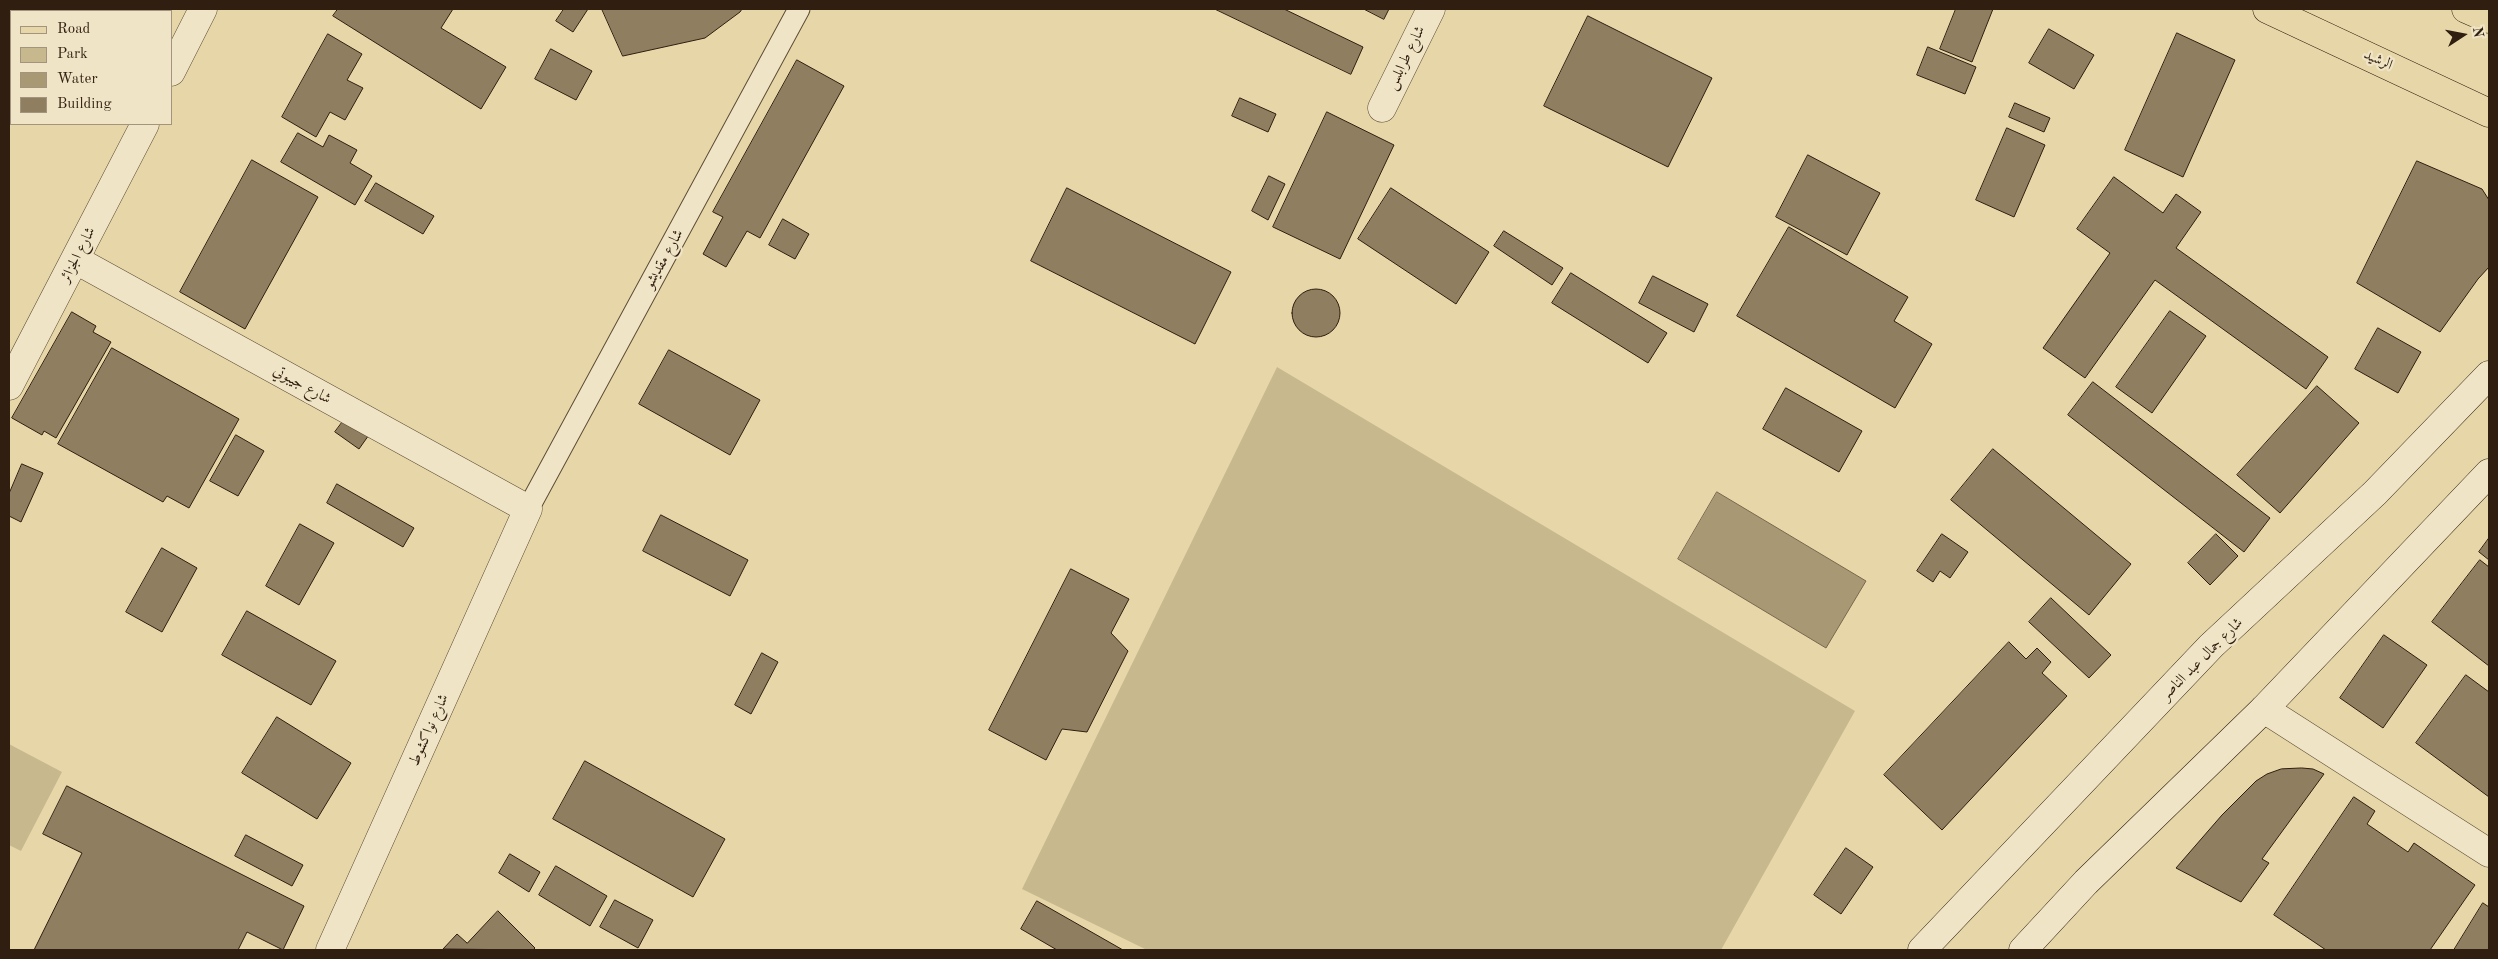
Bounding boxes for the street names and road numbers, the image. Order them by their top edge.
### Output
street label: شارع طرابلس [1383,23,1429,93]
street label: الرشيد [2361,45,2395,75]
street label: شارع الجزائر [56,224,100,286]
street label: شارع مقديشو [640,226,688,292]
street label: شارع جيبوتي [270,362,334,408]
street label: شارع جمال عبد الناصر [2157,614,2247,704]
street label: شارع نواكشوط [405,691,453,769]

